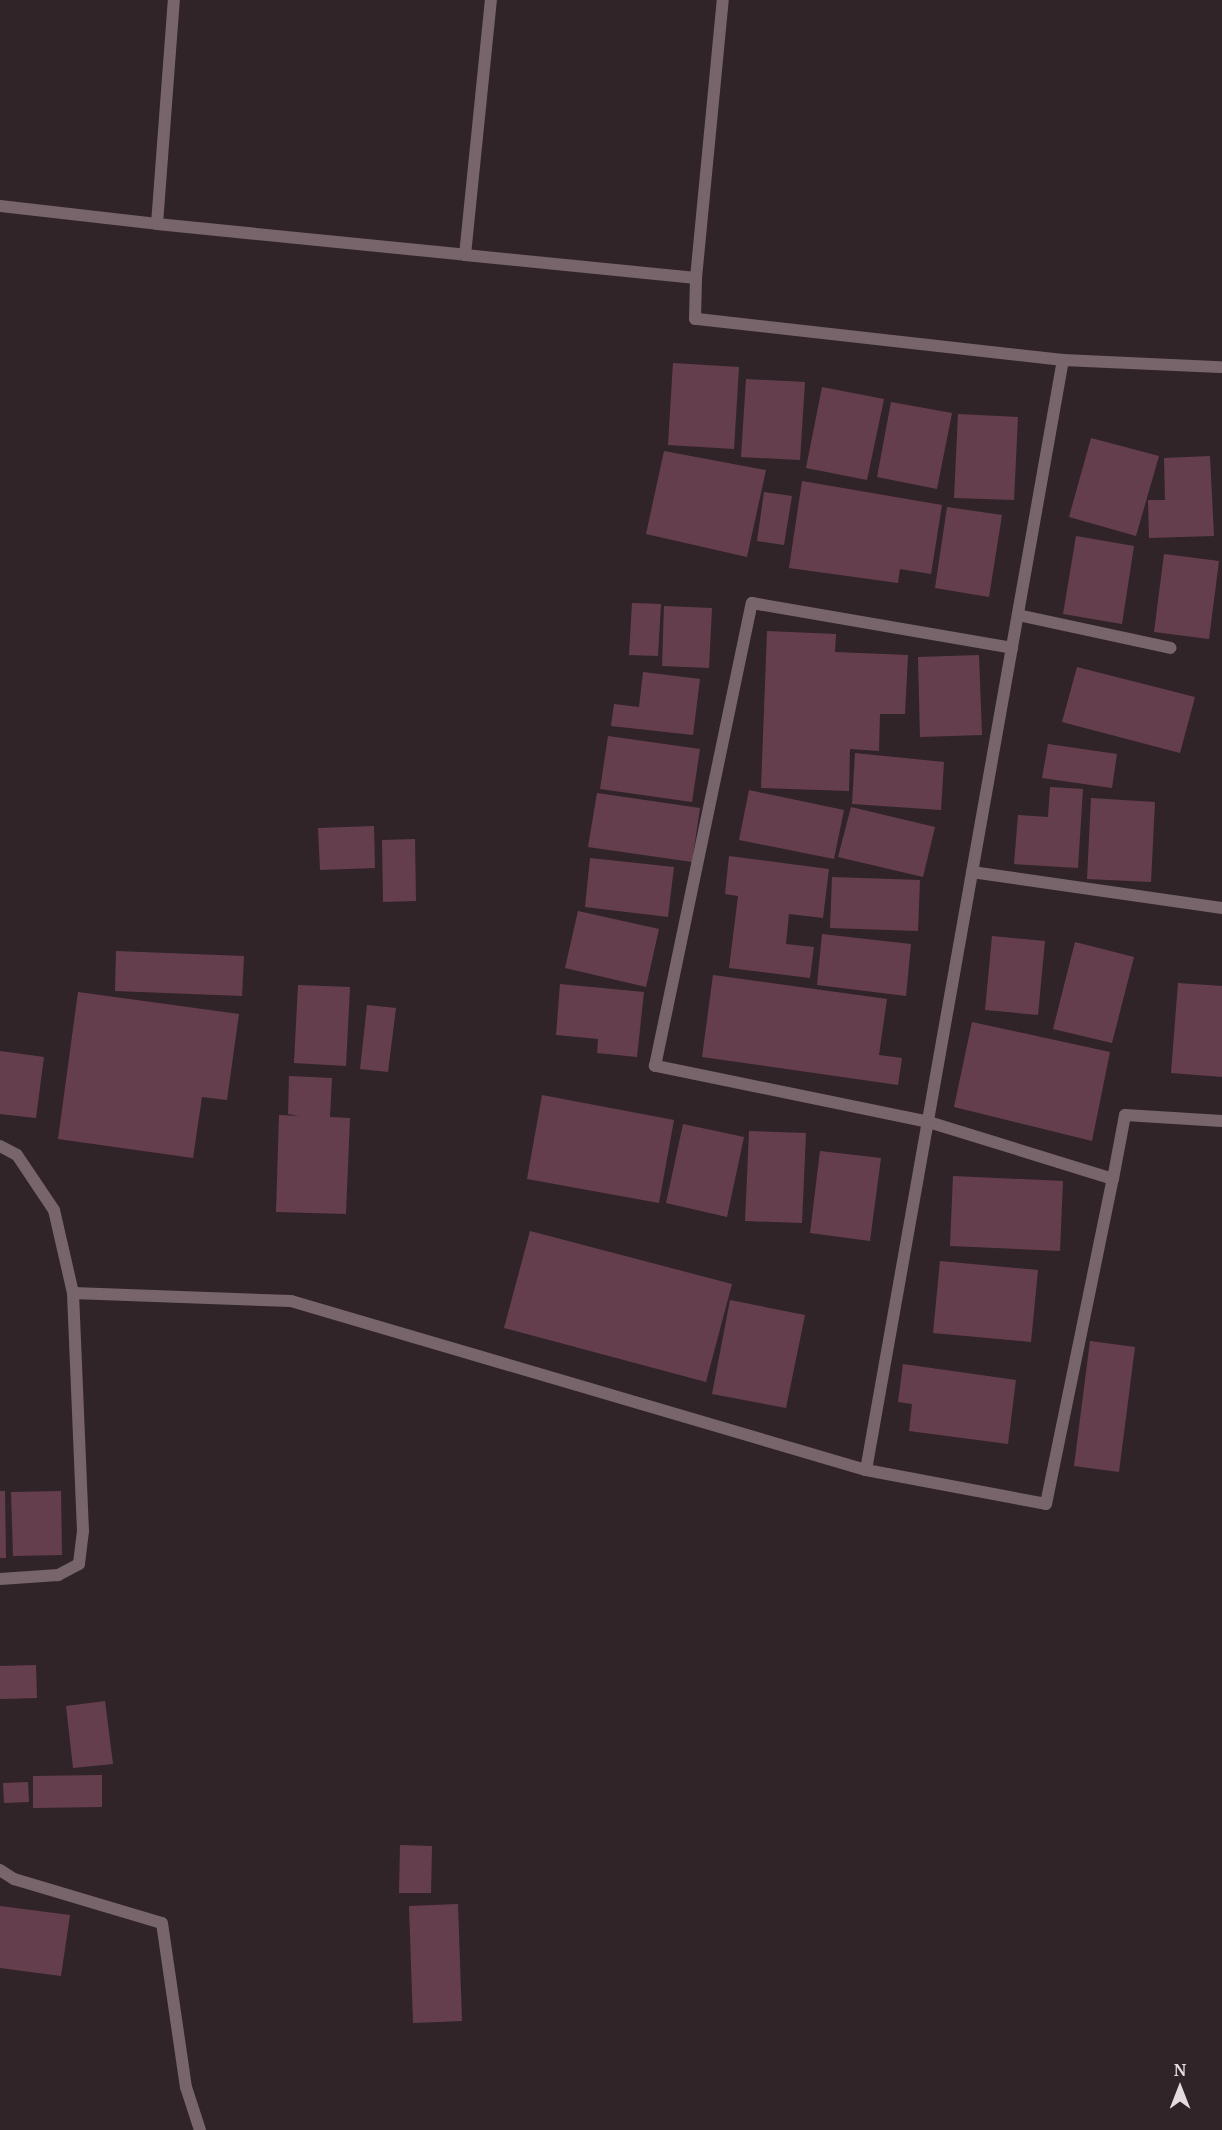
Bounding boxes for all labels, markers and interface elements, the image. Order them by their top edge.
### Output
north arrow [1150,2058,1210,2118]
text: N [1174,2059,1186,2081]

